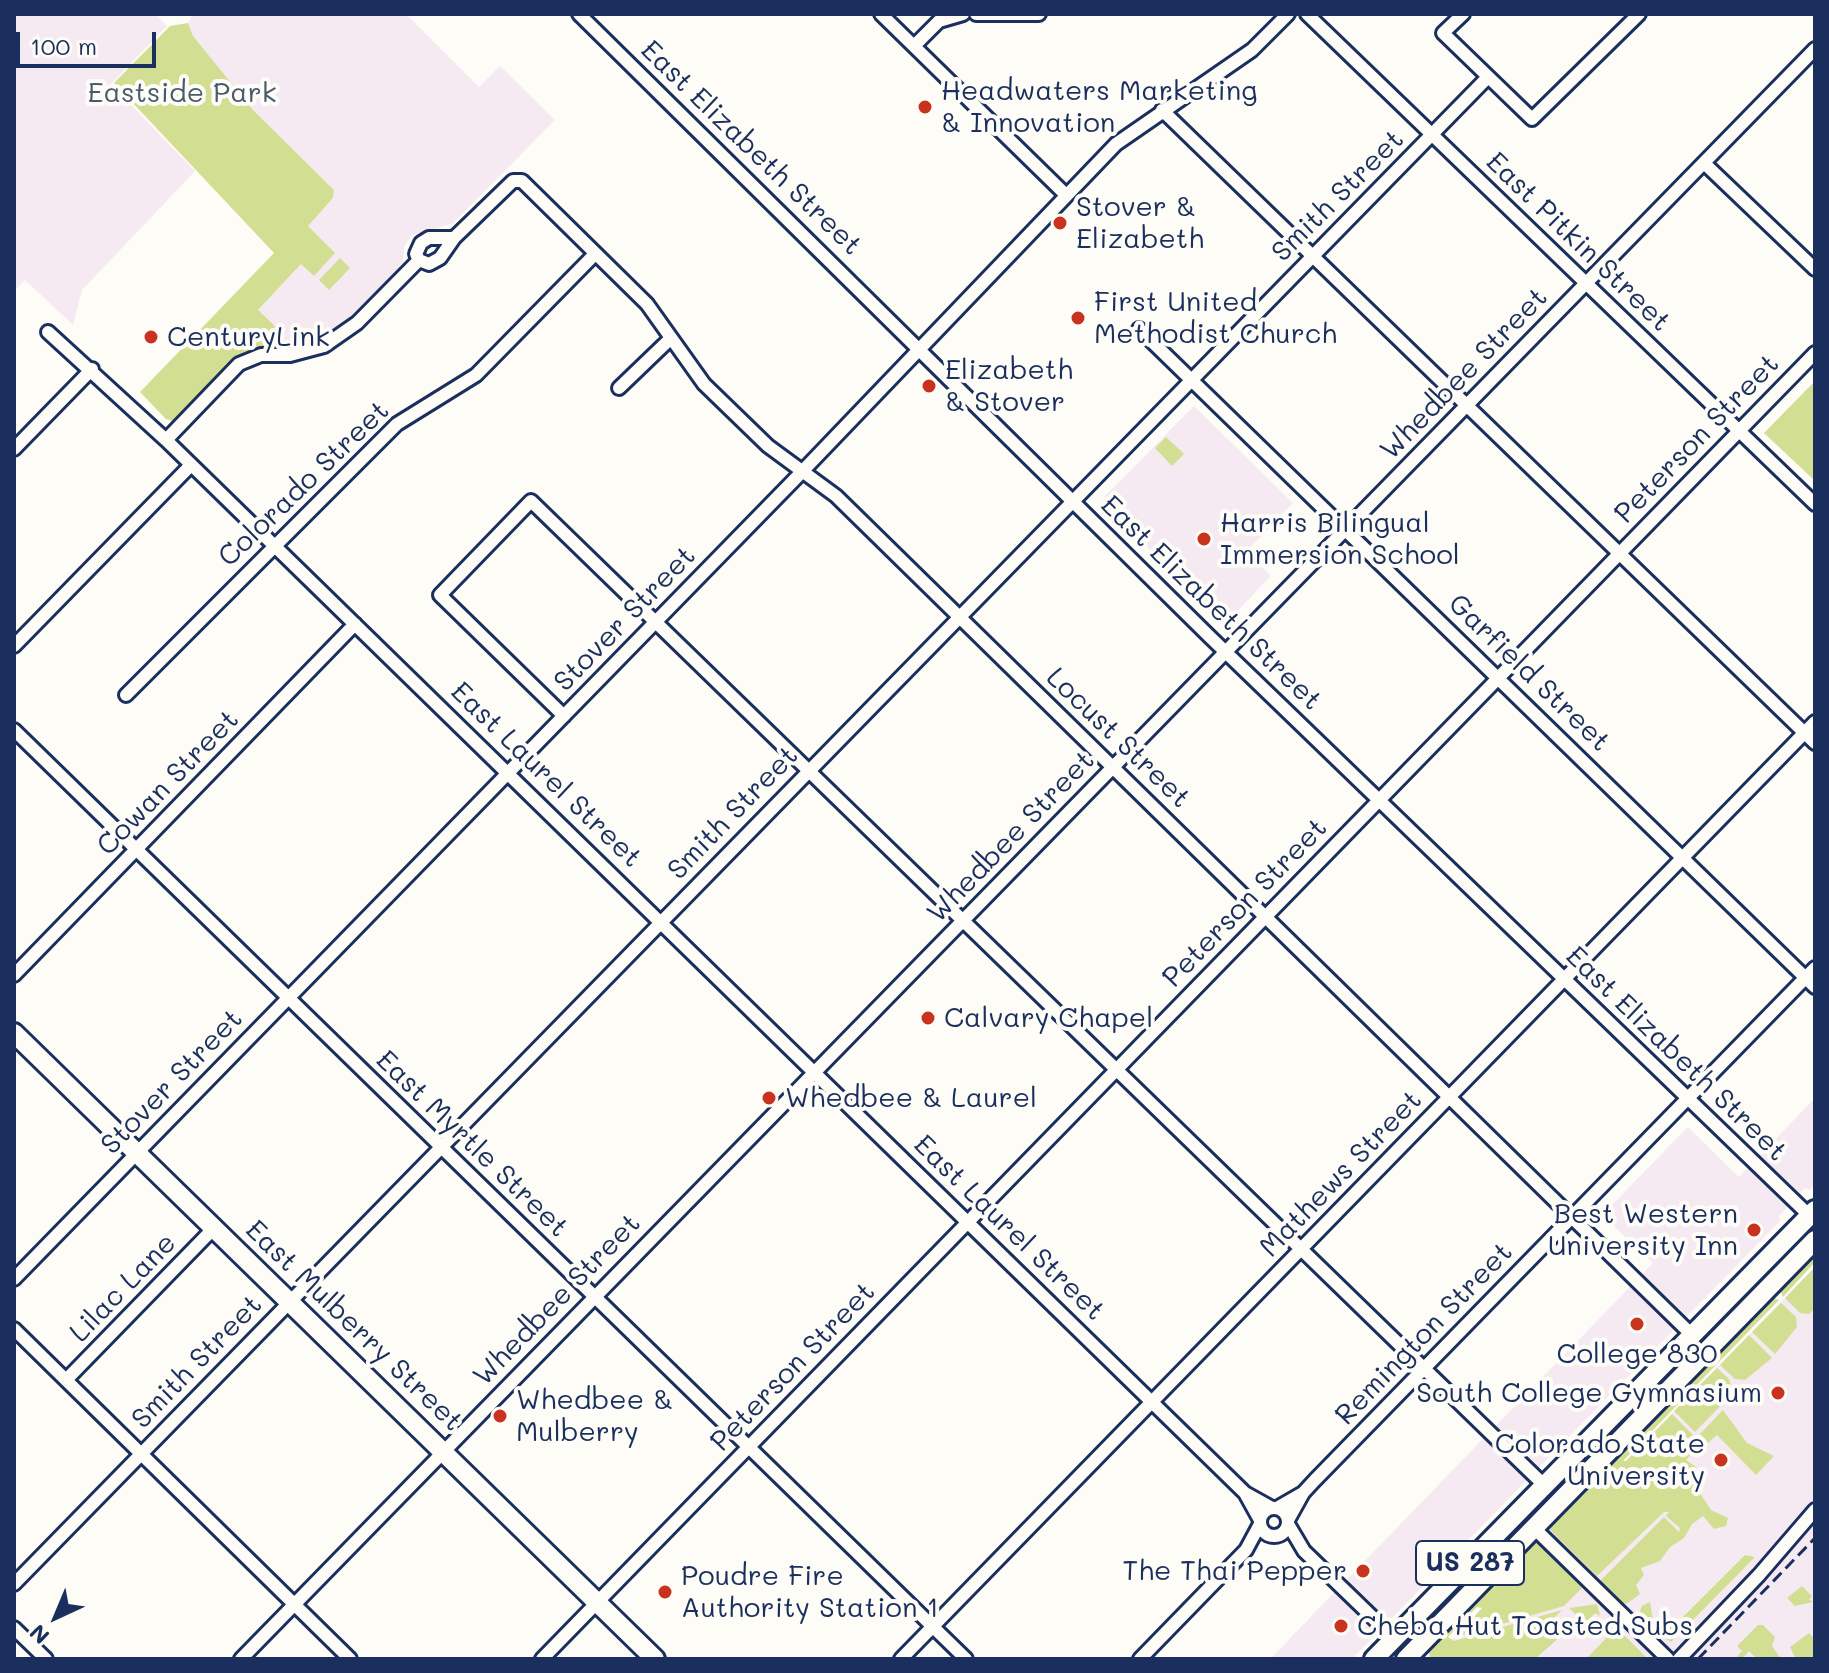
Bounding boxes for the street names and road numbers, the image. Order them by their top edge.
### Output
street label: East Elizabeth Street [633,34,869,262]
street label: Smith Street [1265,123,1411,269]
street label: East Pitkin Street [1479,145,1677,339]
street label: Whedbee Street [1373,281,1555,467]
street label: Peterson Street [1608,347,1786,531]
street label: Colorado Street [212,394,396,574]
street label: East Elizabeth Street [1093,489,1329,717]
street label: Stover Street [547,539,703,699]
street label: Garfield Street [1441,587,1617,759]
street label: Locust Street [1039,661,1197,815]
street label: East Laurel Street [444,675,648,875]
street label: Cowan Street [90,703,246,863]
street label: Smith Street [661,739,805,887]
street label: Whedbee Street [920,744,1102,930]
street label: Peterson Street [1156,811,1334,995]
street label: East Elizabeth Street [1558,940,1794,1168]
street label: Stover Street [94,1002,250,1162]
street label: East Myrtle Street [369,1044,575,1244]
street label: Mathews Street [1253,1084,1429,1264]
street label: East Laurel Street [907,1128,1111,1328]
street label: Whedbee Street [466,1207,648,1393]
street label: East Mulberry Street [238,1214,470,1438]
street label: Lilac Lane [63,1227,183,1349]
street label: Remington Street [1328,1236,1520,1432]
street label: Peterson Street [704,1275,882,1459]
street label: Smith Street [125,1288,269,1436]
road number: US 287 [1416,1541,1524,1585]

